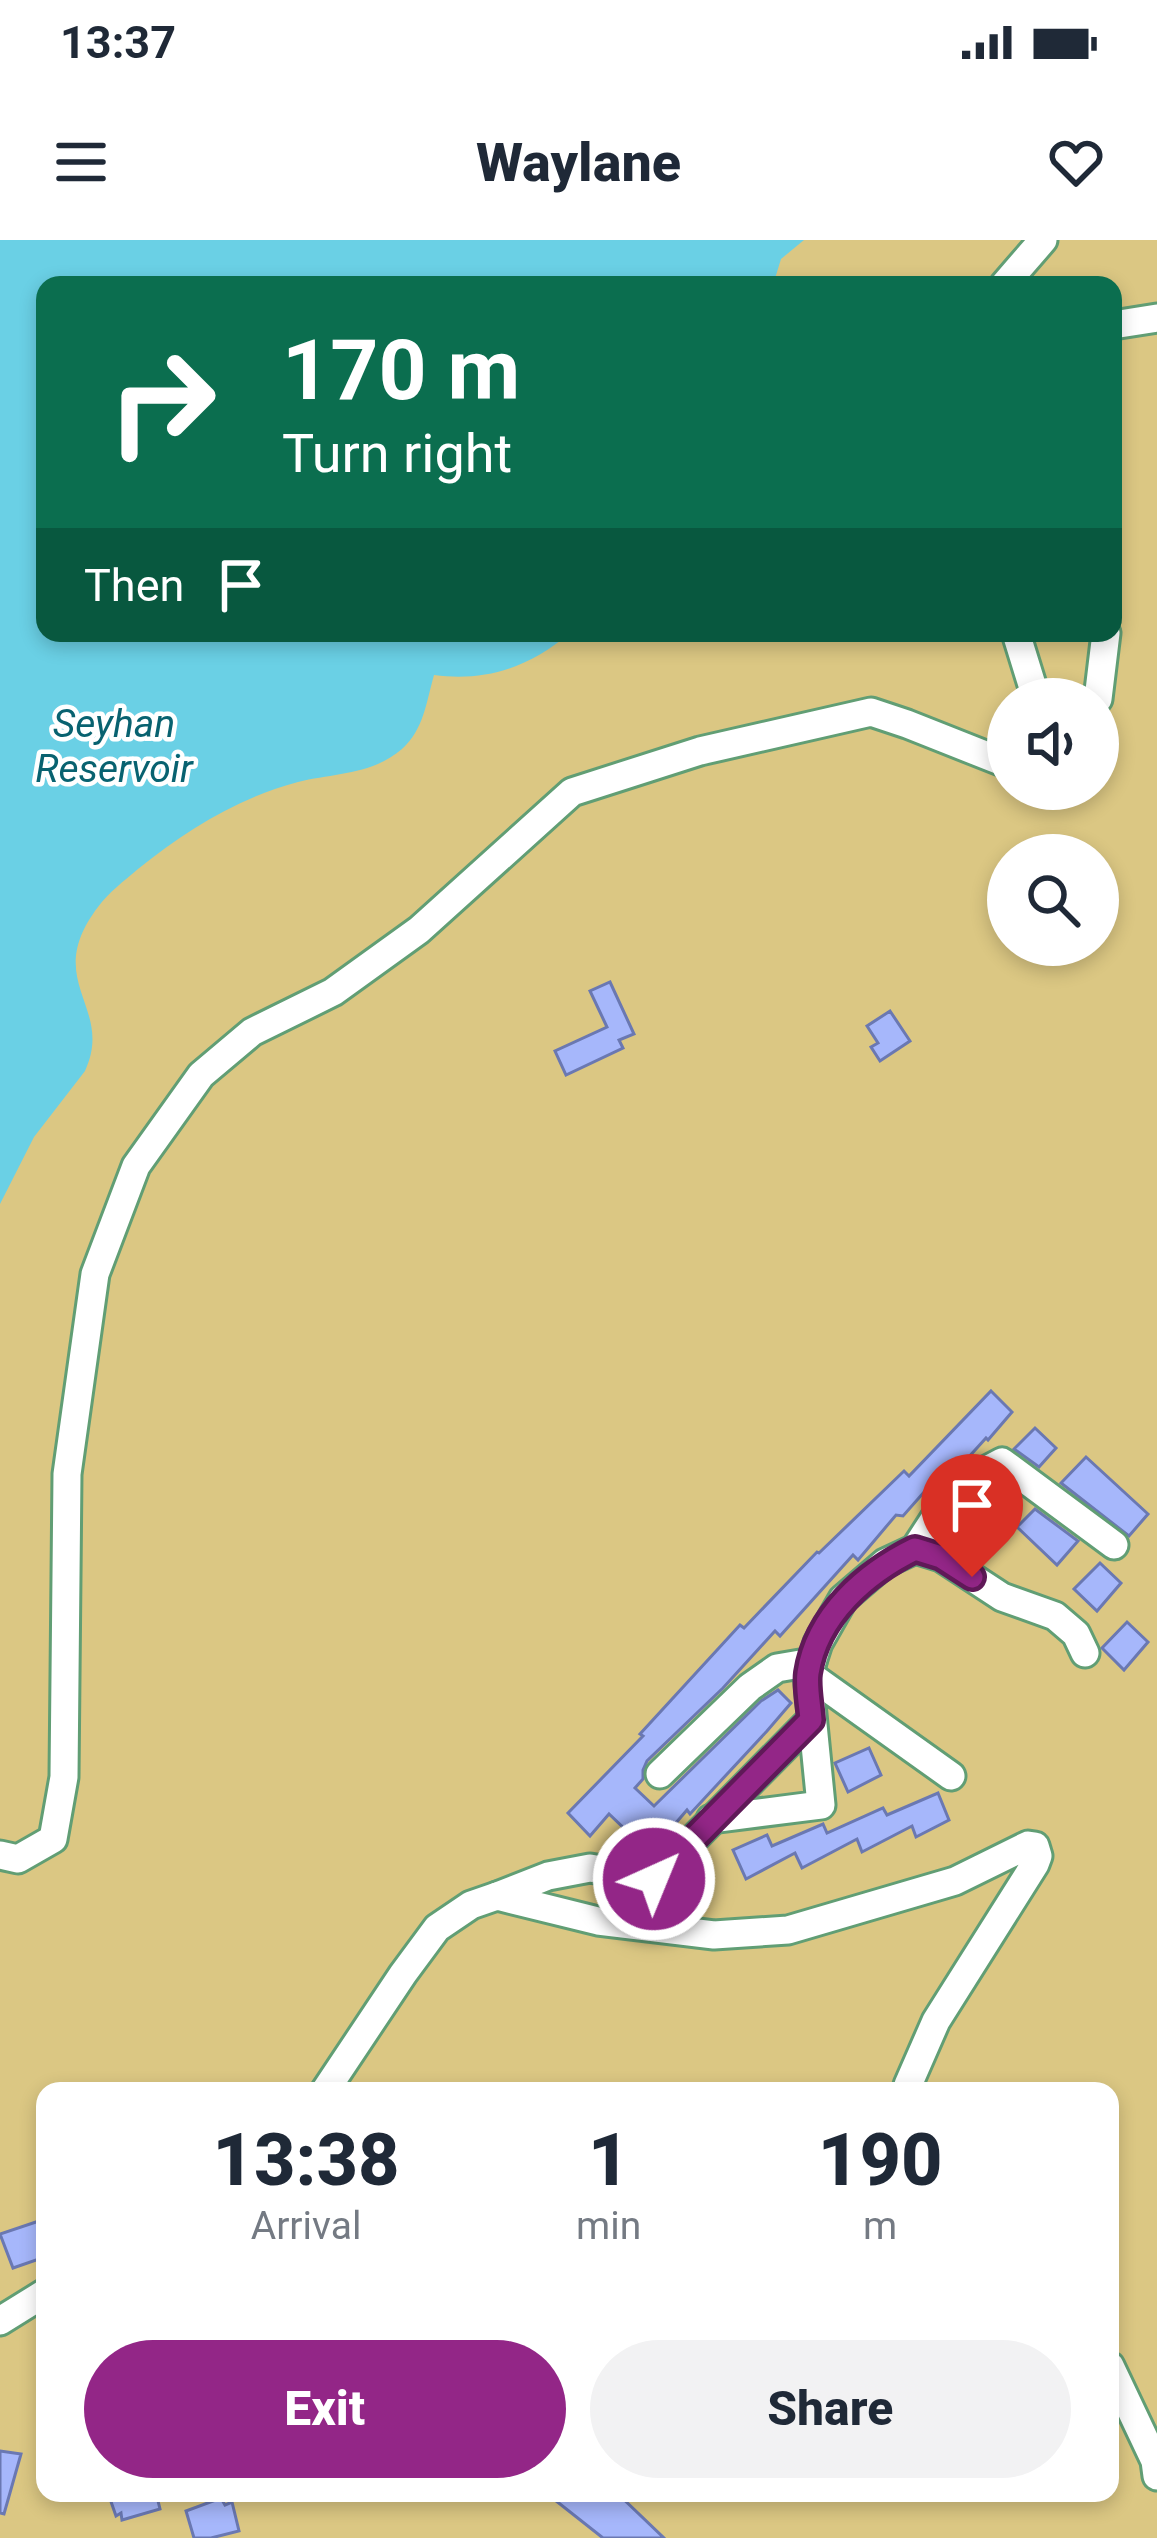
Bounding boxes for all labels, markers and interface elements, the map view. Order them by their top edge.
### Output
text: 13:37 [60,16,176,69]
icon: menu [48,129,114,195]
icon: heart [1043,129,1109,195]
text: Waylane [476,131,681,194]
text: 170 m [282,321,520,420]
icon: right [84,324,240,480]
text: Turn right [282,422,512,485]
icon: arrive [208,552,274,618]
text: Then [84,559,184,612]
map controls [987,678,1119,966]
button: sound [987,678,1119,810]
water label: Seyhan Reservoir [35,701,194,792]
button: search [987,834,1119,966]
pin [921,1454,1023,1577]
icon: arrive [939,1472,1005,1538]
position arrow [591,1816,717,1942]
text: 13:38 [213,2118,400,2203]
text: 1 [588,2118,629,2203]
text: 190 [818,2118,942,2203]
text: Arrival [251,2203,361,2249]
text: min [576,2203,641,2249]
text: m [863,2203,897,2249]
button: Exit [84,2340,566,2478]
button: Share [590,2340,1071,2478]

